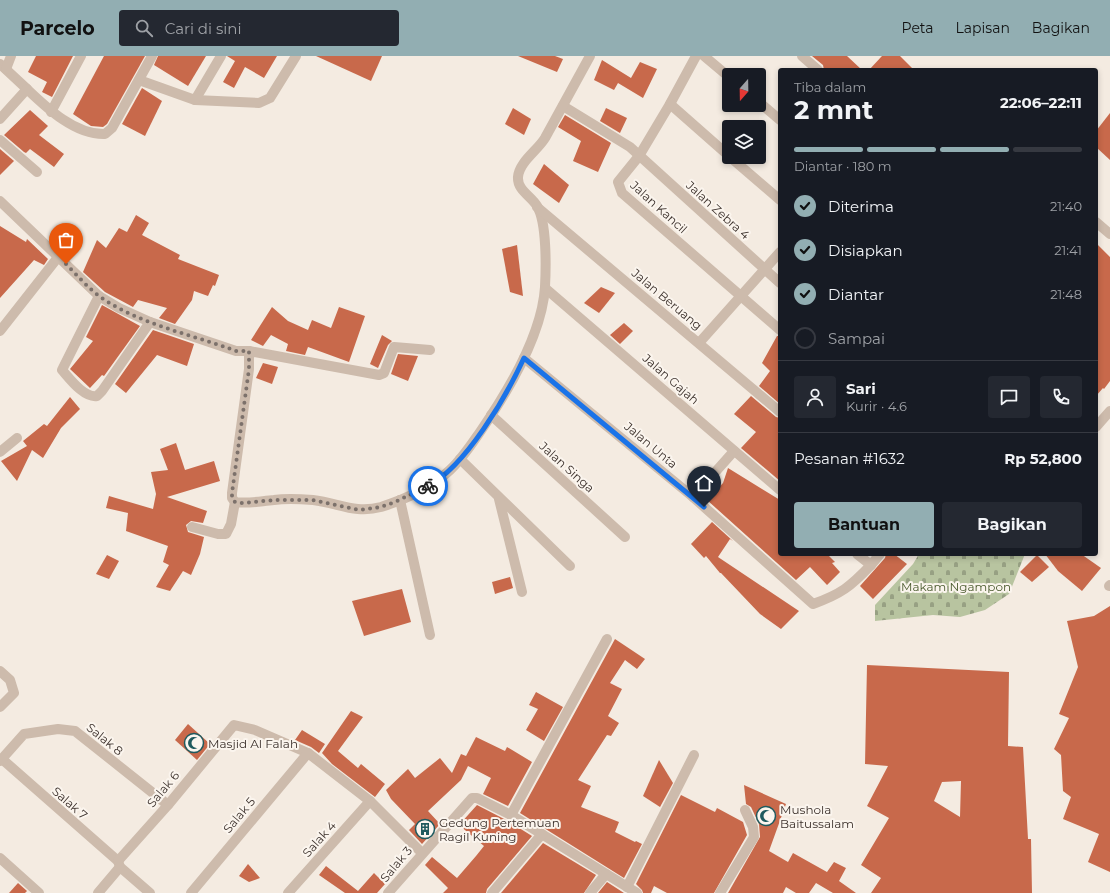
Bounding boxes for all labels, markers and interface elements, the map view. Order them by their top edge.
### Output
search box [119,10,399,46]
text: Parcelo [20,17,95,40]
icon: search [133,17,155,39]
text: Cari di sini [165,19,242,38]
text: Peta [902,19,934,37]
text: Lapisan [956,19,1010,37]
text: Bagikan [1032,19,1090,37]
north arrow [722,68,766,112]
map controls [722,68,766,164]
text: Tiba dalam [794,79,866,95]
text: 22:06–22:11 [1000,93,1082,112]
text: 2 mnt [794,94,873,126]
button: layers [722,120,766,164]
text: Diantar · 180 m [794,158,891,174]
street label: Jalan Kancil [627,177,691,236]
street label: Jalan Zebra 4 [682,177,753,242]
icon: check [794,195,816,217]
text: Diterima [828,197,894,216]
text: 21:40 [1050,198,1082,214]
pin [49,223,83,264]
icon: bag [55,229,77,251]
icon: check [794,239,816,261]
text: Disiapkan [828,241,903,260]
text: 21:41 [1054,242,1082,258]
street label: Jalan Beruang [628,265,705,333]
icon: check [794,283,816,305]
text: Diantar [828,285,884,304]
text: 21:48 [1050,286,1082,302]
text: Sampai [828,329,885,348]
street label: Jalan Gajah [639,350,702,407]
button: person [794,376,836,418]
button: chat [988,376,1030,418]
button: phone [1040,376,1082,418]
text: Sari [846,379,876,398]
text: Kurir · 4.6 [846,398,907,414]
street label: Jalan Unta [621,418,680,471]
street label: Jalan Singa [536,438,598,496]
text: Pesanan #1632 [794,449,905,468]
text: Rp 52,800 [1004,449,1082,468]
courier [408,466,448,506]
pin [687,466,721,507]
icon: home [693,472,715,494]
icon: bike [417,475,439,497]
button: Bantuan [794,502,934,548]
button: Bagikan [942,502,1082,548]
park label: Makam Ngampon [901,579,1011,594]
street label: Salak 8 [84,720,127,758]
mosque icon: Masjid Al Falah [183,732,205,754]
place label: Masjid Al Falah [208,736,298,751]
street label: Salak 6 [144,768,182,810]
street label: Salak 7 [49,784,91,822]
street label: Salak 5 [220,794,258,836]
place label: Mushola Baitussalam [780,802,854,831]
mosque icon: Mushola Baitussalam [755,805,777,827]
place label: Gedung Pertemuan Ragil Kuning [439,815,560,844]
street label: Salak 4 [299,818,339,860]
building icon: Gedung Pertemuan Ragil Kuning [414,818,436,840]
street label: Salak 3 [377,843,415,885]

